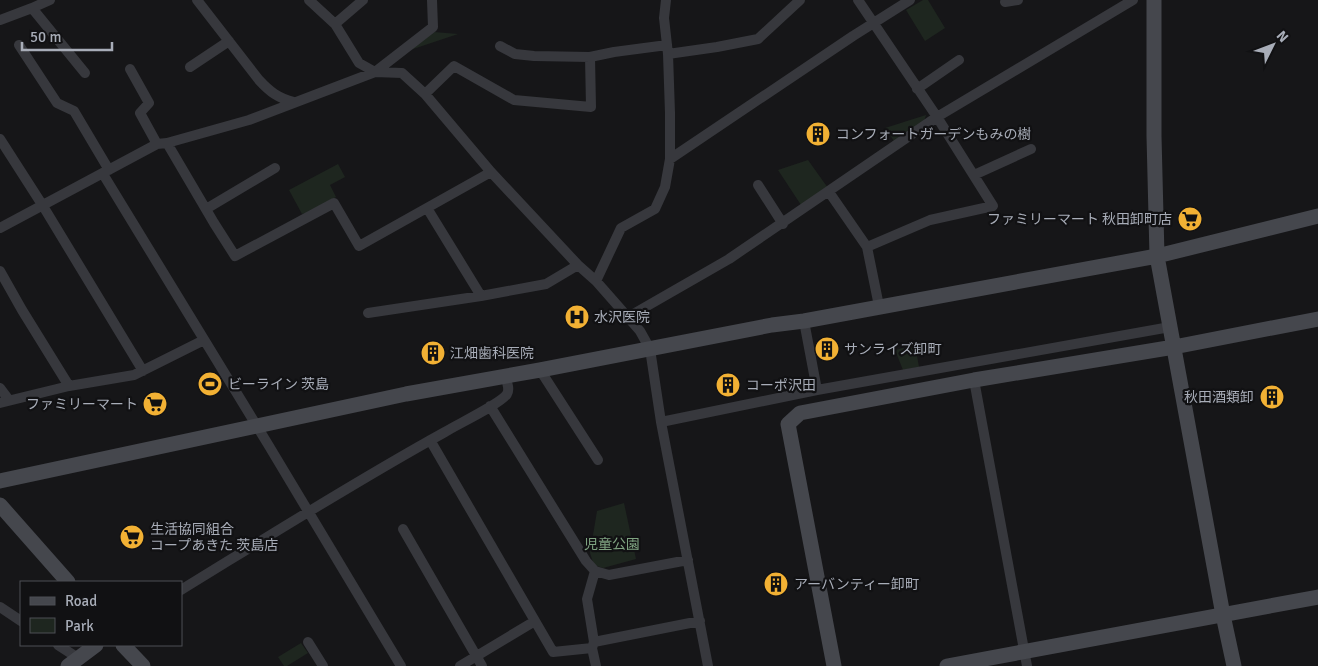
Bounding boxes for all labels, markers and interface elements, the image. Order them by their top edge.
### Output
scale bar [22,20,112,52]
north arrow [1248,20,1298,70]
text: N [1273,27,1292,46]
text: 50 m [30,28,61,46]
building icon: コンフォートガーデンもみの樹 [805,121,831,147]
place label: コンフォートガーデンもみの樹 [836,126,1032,143]
supermarket icon: ファミリーマート 秋田卸町店 [1177,206,1203,232]
place label: ファミリーマート 秋田卸町店 [987,211,1172,228]
hospital icon: 水沢医院 [564,304,590,330]
place label: 水沢医院 [594,309,650,326]
building icon: サンライズ卸町 [814,336,840,362]
building icon: 江畑歯科医院 [420,340,446,366]
place label: サンライズ卸町 [844,341,942,358]
place label: 江畑歯科医院 [450,345,534,362]
sports icon: ビーライン 茨島 [197,371,223,397]
building icon: コーポ沢田 [715,372,741,398]
place label: ビーライン 茨島 [228,376,329,393]
place label: コーポ沢田 [746,377,816,394]
building icon: 秋田酒類卸 [1259,384,1285,410]
place label: 秋田酒類卸 [1184,389,1254,406]
supermarket icon: ファミリーマート [142,391,168,417]
place label: ファミリーマート [26,396,138,413]
place label: 生活協同組合 コープあきた 茨島店 [150,521,278,554]
supermarket icon: 生活協同組合 コープあきた 茨島店 [119,524,145,550]
park label: 児童公園 [584,536,640,553]
building icon: アーバンティー卸町 [763,571,789,597]
place label: アーバンティー卸町 [794,576,919,593]
legend [20,581,182,646]
text: Road [65,592,97,610]
text: Park [65,617,94,635]

